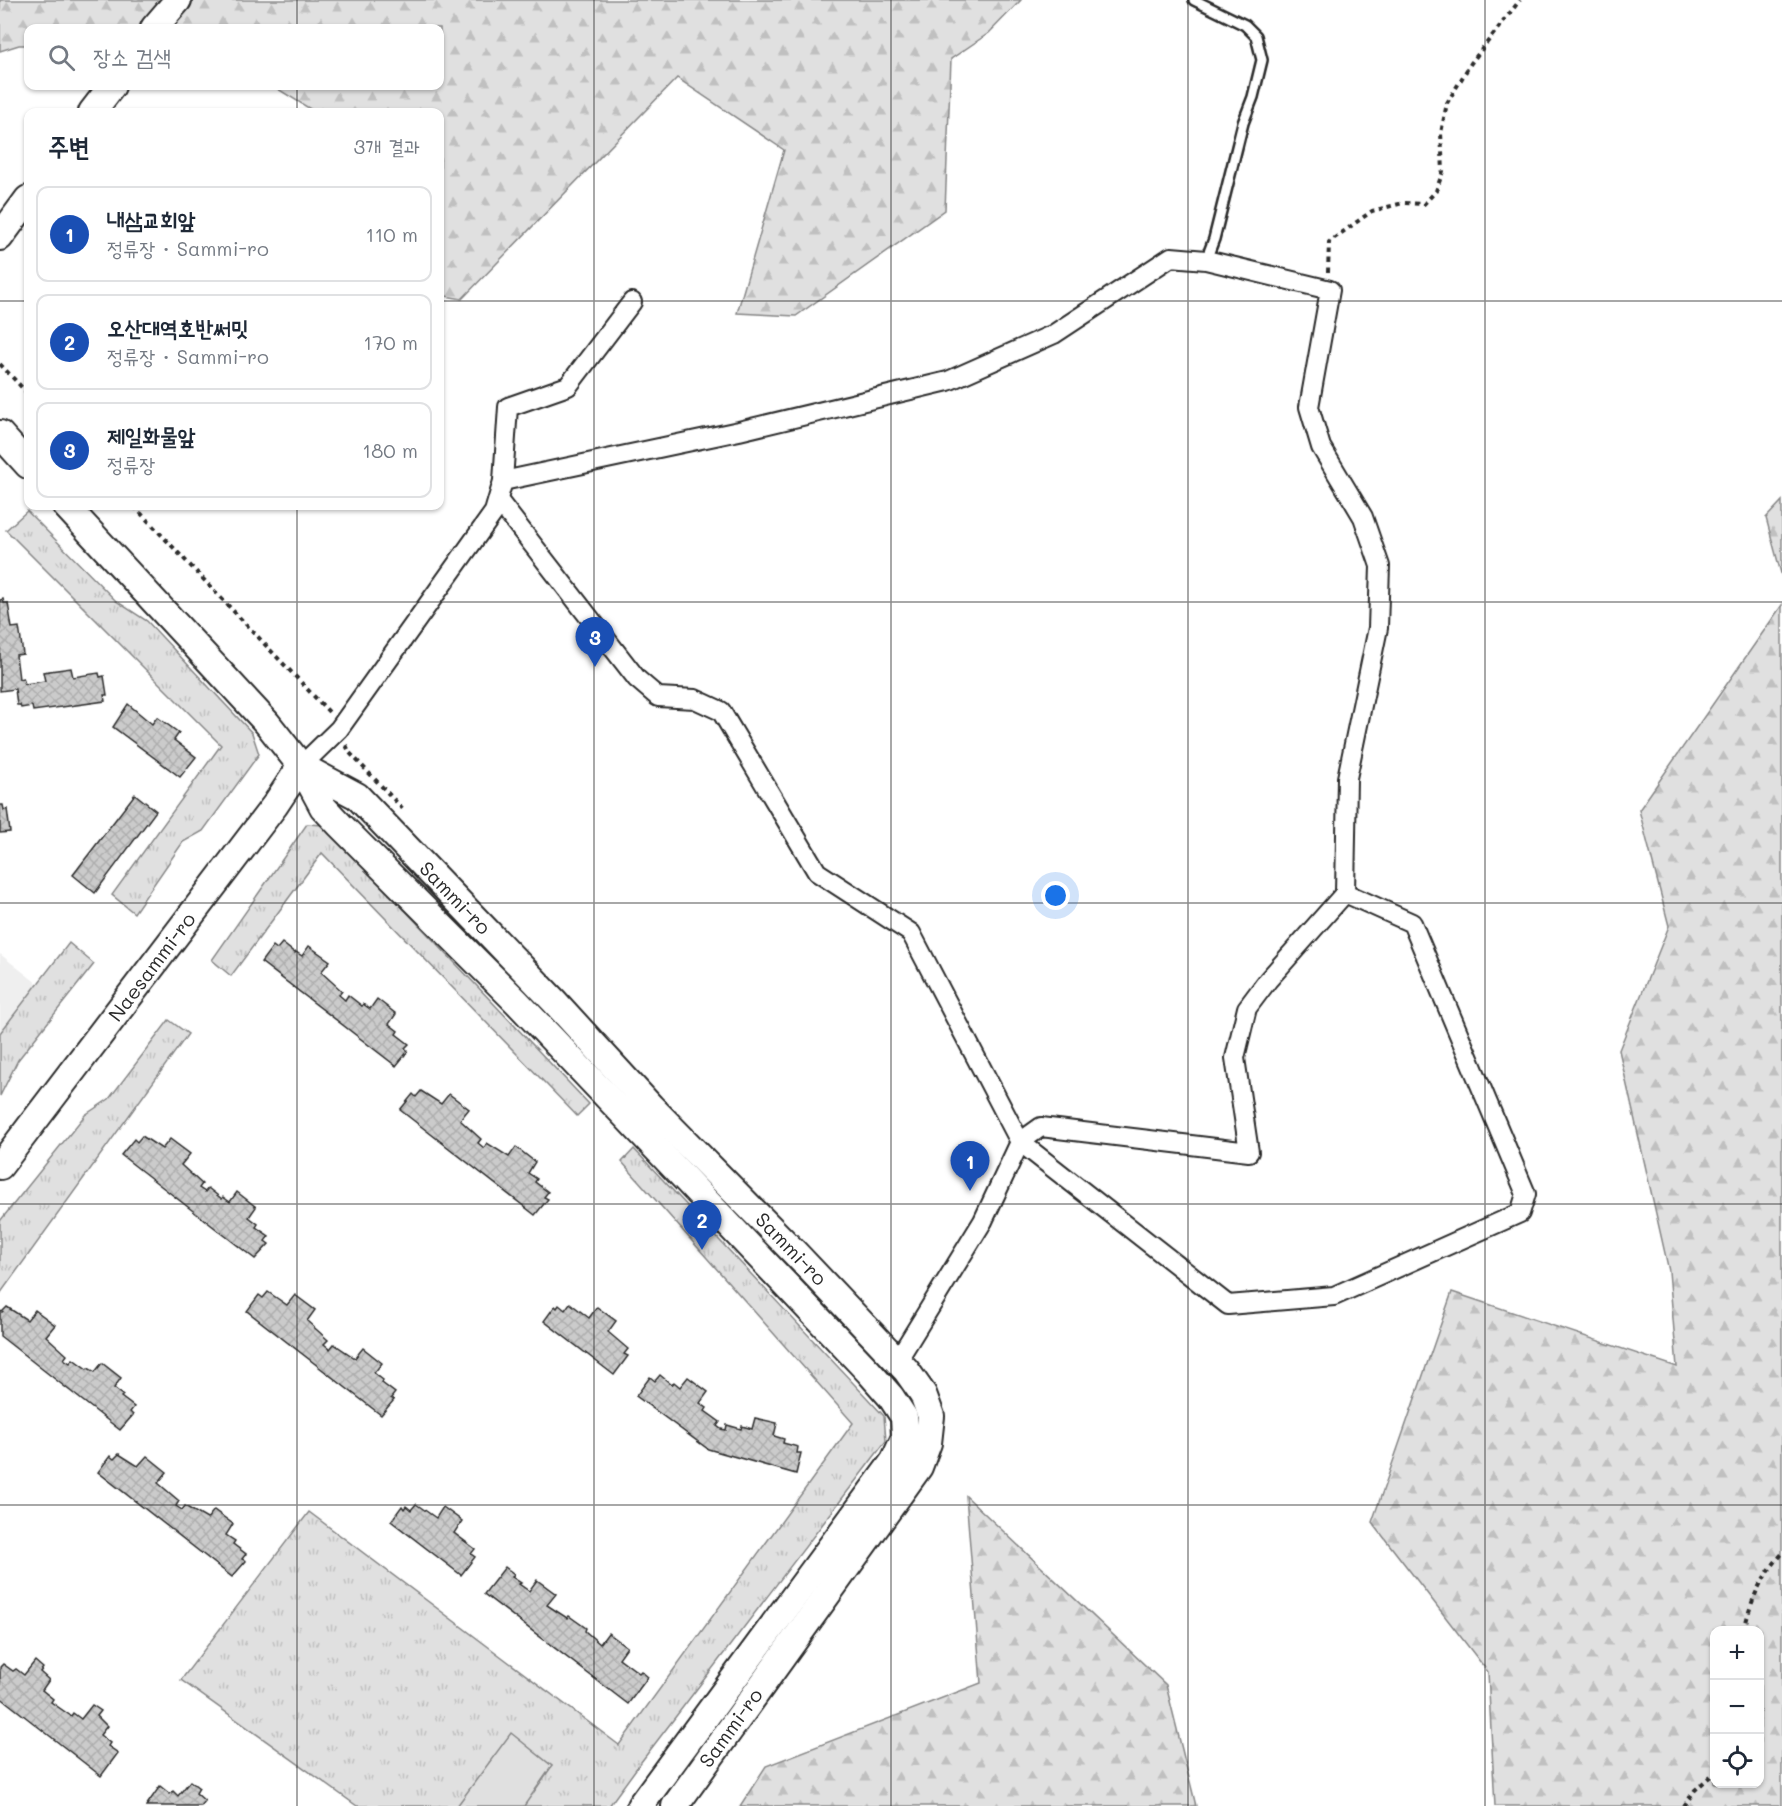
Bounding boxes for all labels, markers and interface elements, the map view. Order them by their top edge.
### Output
search box [24,24,444,90]
icon: search [45,41,78,74]
text: 장소 검색 [93,42,171,71]
text: 주변 [48,129,90,163]
text: 3개 결과 [354,133,420,159]
text: 내삼교회앞 [107,205,196,234]
text: 1 [65,221,74,247]
text: 110 m [365,221,418,247]
text: 정류장 · Sammi-ro [107,235,269,261]
text: 오산대역호반써밋 [107,313,249,342]
text: 2 [64,329,75,355]
text: 170 m [363,329,418,355]
text: 정류장 · Sammi-ro [107,343,269,369]
text: 제일화물앞 [107,421,196,450]
text: 3 [64,437,76,463]
text: 180 m [362,437,418,463]
text: 정류장 [107,451,155,477]
pin: 3 [576,618,614,667]
street label: Sammi-ro [414,855,497,940]
your location [1041,881,1070,910]
street label: Naesammi-ro [102,907,201,1026]
pin: 1 [950,1142,990,1191]
pin: 2 [682,1200,722,1250]
street label: Sammi-ro [750,1206,833,1291]
map controls [1710,1626,1764,1788]
button: + [1710,1626,1764,1680]
button: − [1710,1680,1764,1734]
street label: Sammi-ro [693,1682,768,1772]
button: locate [1710,1734,1764,1788]

